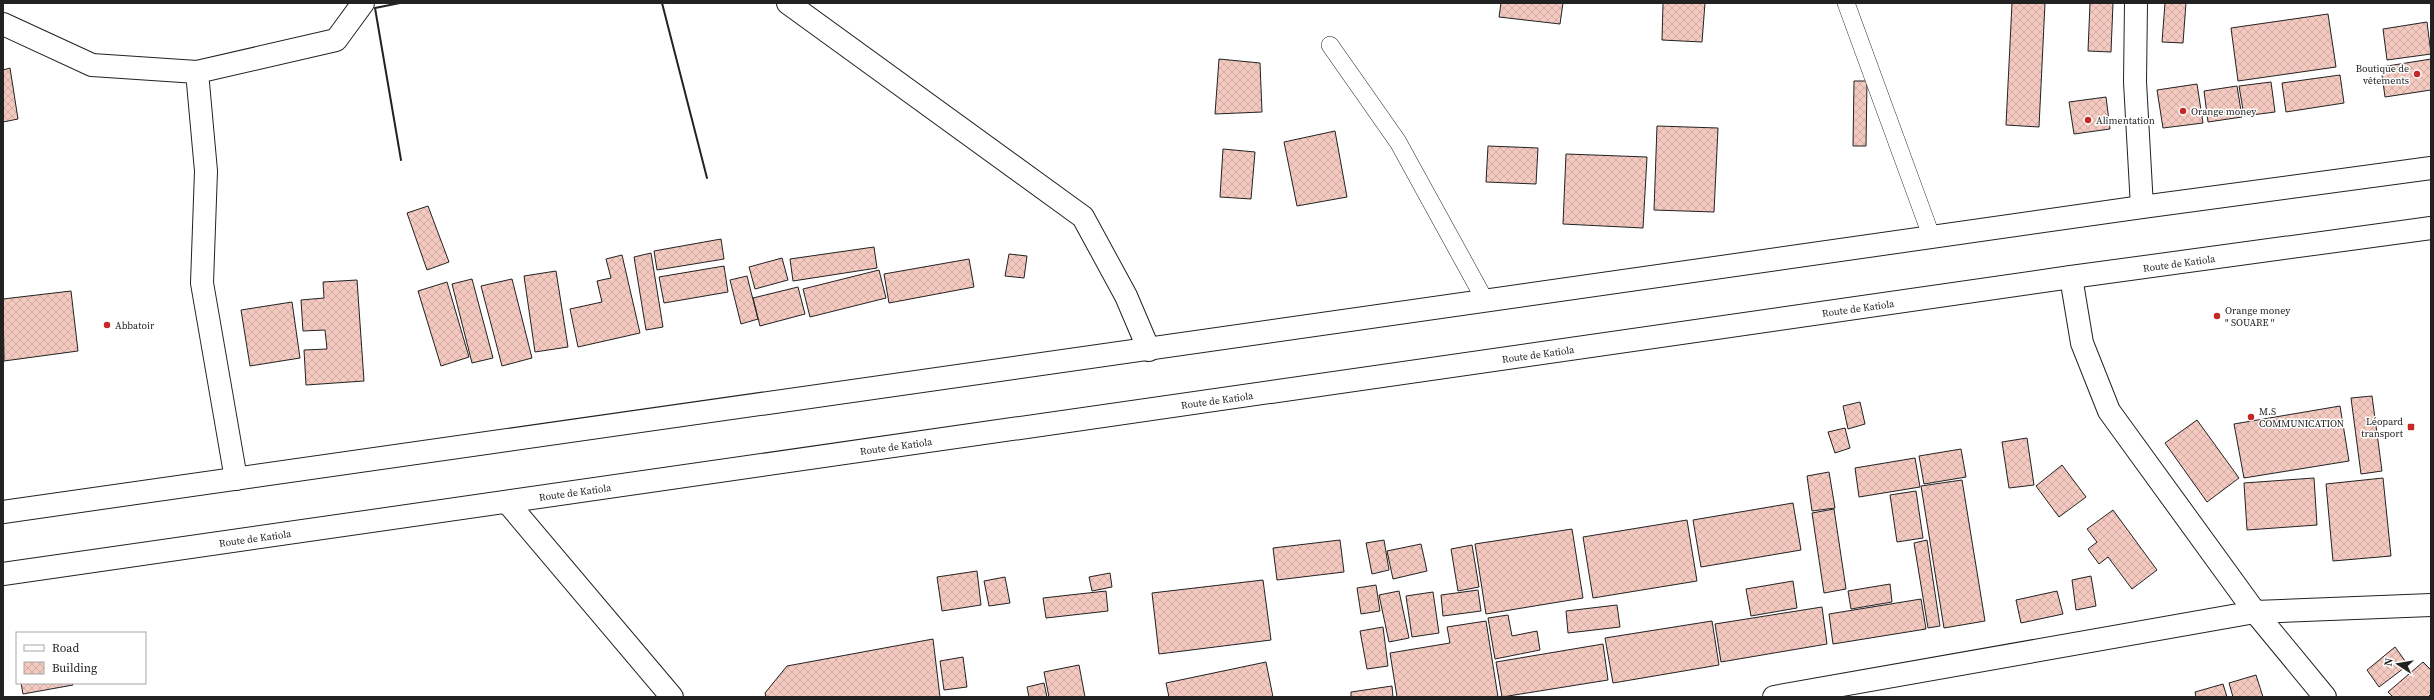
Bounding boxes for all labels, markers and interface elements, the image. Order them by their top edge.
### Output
place label: Boutique de vêtements [2356,62,2409,87]
marker: Boutique de vêtements [2412,69,2422,79]
place label: Orange money [2191,105,2257,118]
marker: Orange money [2178,106,2188,116]
place label: Alimentation [2096,114,2155,127]
marker: Alimentation [2083,115,2093,125]
street label: Route de Katiola [2142,252,2217,275]
street label: Route de Katiola [1821,297,1896,320]
place label: Orange money '' SOUARE '' [2225,304,2291,329]
marker: Orange money '' SOUARE '' [2212,311,2222,321]
place label: Abbatoir [115,319,155,332]
marker: Abbatoir [102,320,112,330]
street label: Route de Katiola [1501,343,1576,366]
street label: Route de Katiola [1180,389,1255,412]
place label: M.S COMMUNICATION [2259,405,2344,430]
marker: M.S COMMUNICATION [2246,412,2256,422]
place label: Léopard transport [2361,415,2404,440]
marker: Léopard transport [2406,422,2416,432]
street label: Route de Katiola [859,435,934,458]
street label: Route de Katiola [538,481,613,504]
street label: Route de Katiola [218,527,293,550]
legend [16,632,146,684]
text: Road [52,640,79,656]
north arrow [2378,644,2418,684]
text: N [2381,657,2397,668]
text: Building [52,660,97,676]

